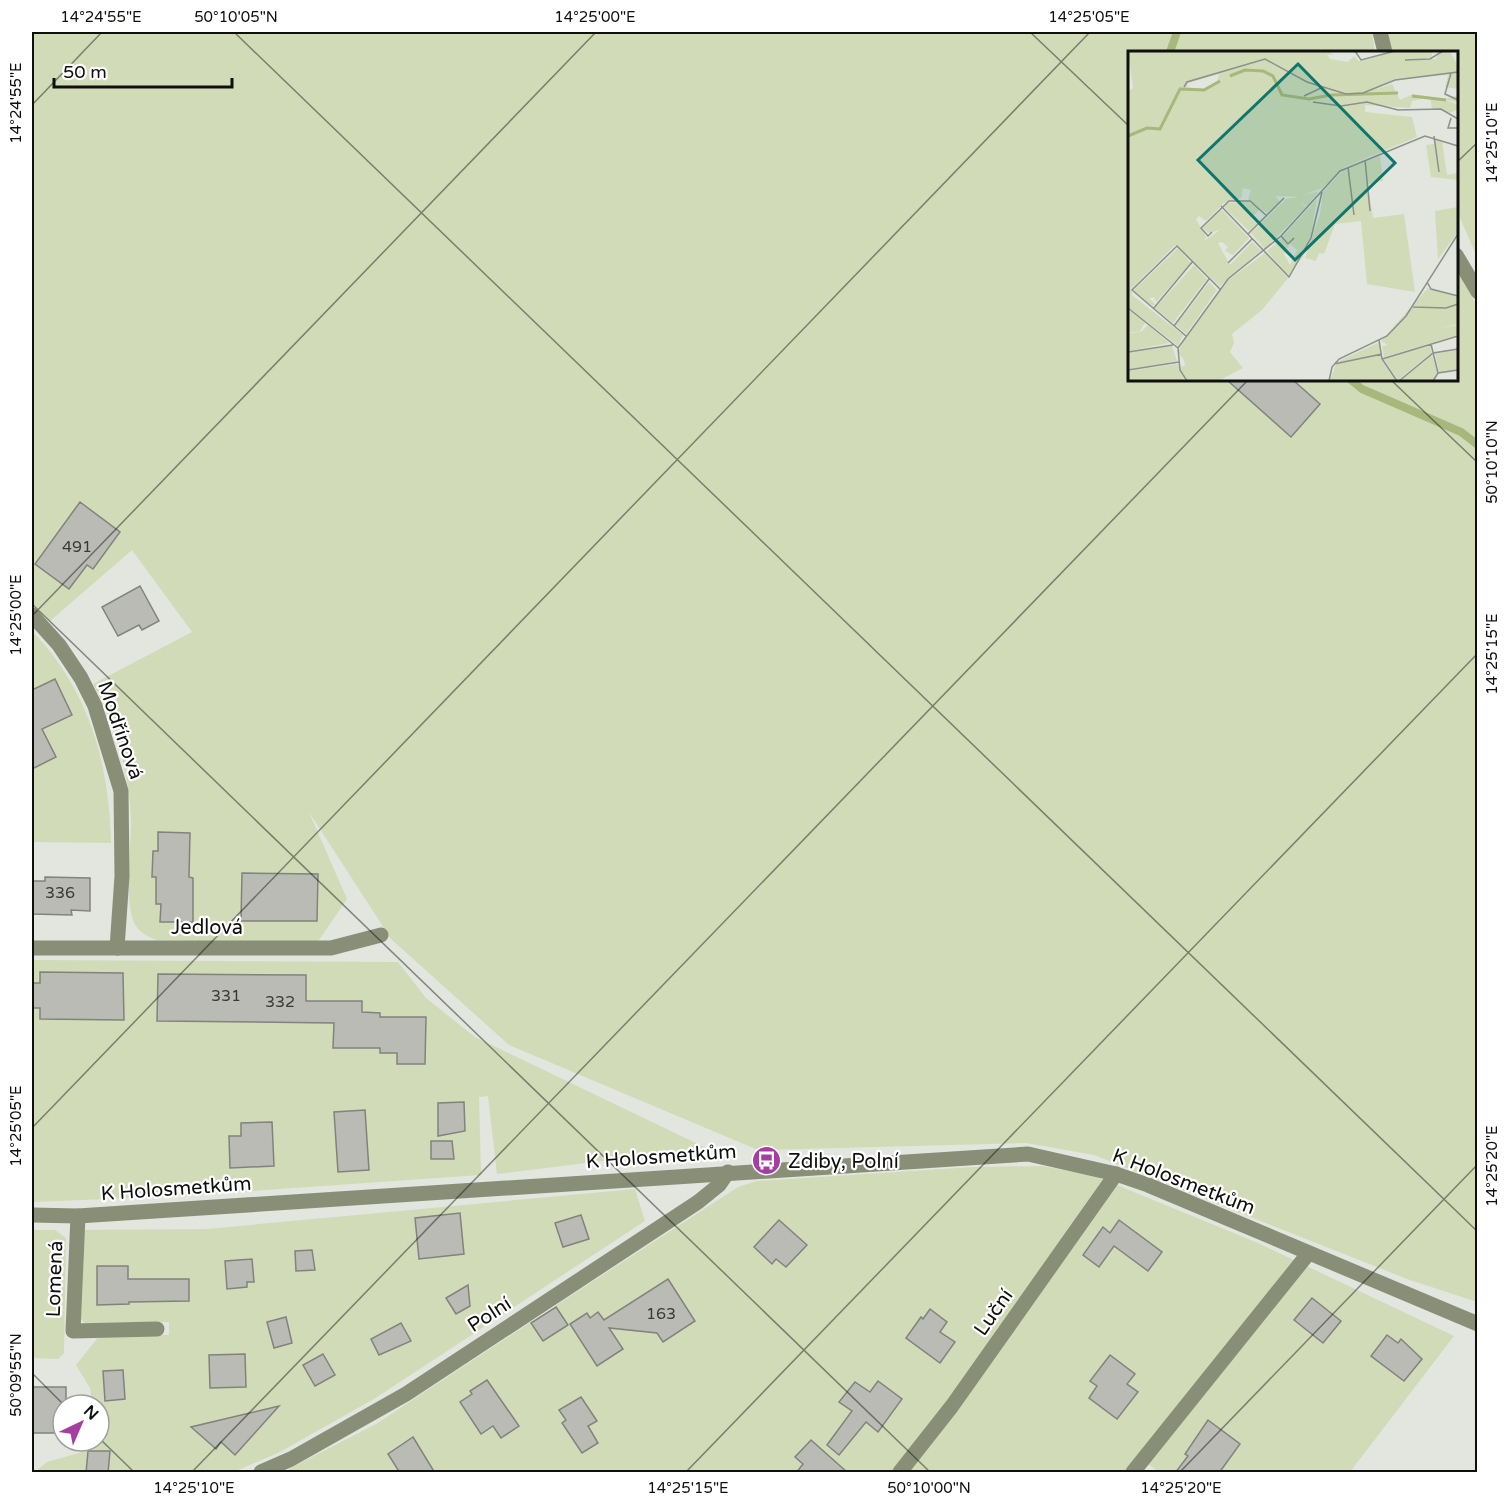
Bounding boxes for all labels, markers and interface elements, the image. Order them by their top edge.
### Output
text: 14°24'55"E [60,8,142,26]
text: 50°10'05"N [194,8,278,26]
text: 14°25'00"E [554,8,636,26]
text: 14°25'05"E [1048,8,1130,26]
scale bar [54,51,232,89]
inset map [1128,51,1458,381]
text: 50 m [63,61,107,83]
text: 14°24'55"E [7,62,25,144]
text: 14°25'10"E [1483,102,1501,184]
text: 50°10'10"N [1483,420,1501,504]
house number: 491 [62,537,92,557]
text: 14°25'00"E [7,574,25,656]
text: 14°25'15"E [1483,613,1501,695]
street label: Modřínová [92,678,148,783]
house number: 336 [45,883,75,903]
street label: Jedlová [171,916,243,940]
house number: 331 [211,986,241,1006]
house number: 332 [265,992,295,1012]
text: 14°25'05"E [7,1085,25,1167]
text: 14°25'20"E [1483,1125,1501,1207]
street label: K Holosmetkům [585,1140,737,1174]
street label: K Holosmetkům [1109,1144,1258,1220]
bus stop icon: Zdiby, Polní [751,1145,783,1177]
place label: Zdiby, Polní [788,1150,899,1174]
street label: K Holosmetkům [100,1172,252,1206]
street label: Lomená [42,1240,68,1318]
street label: Luční [969,1285,1018,1341]
street label: Polní [463,1292,516,1338]
house number: 163 [646,1304,676,1324]
text: 50°09'55"N [7,1333,25,1417]
north arrow [51,1393,111,1453]
text: N [79,1401,102,1425]
text: 14°25'10"E [153,1479,235,1497]
text: 14°25'15"E [647,1479,729,1497]
text: 50°10'00"N [887,1479,971,1497]
text: 14°25'20"E [1140,1479,1222,1497]

